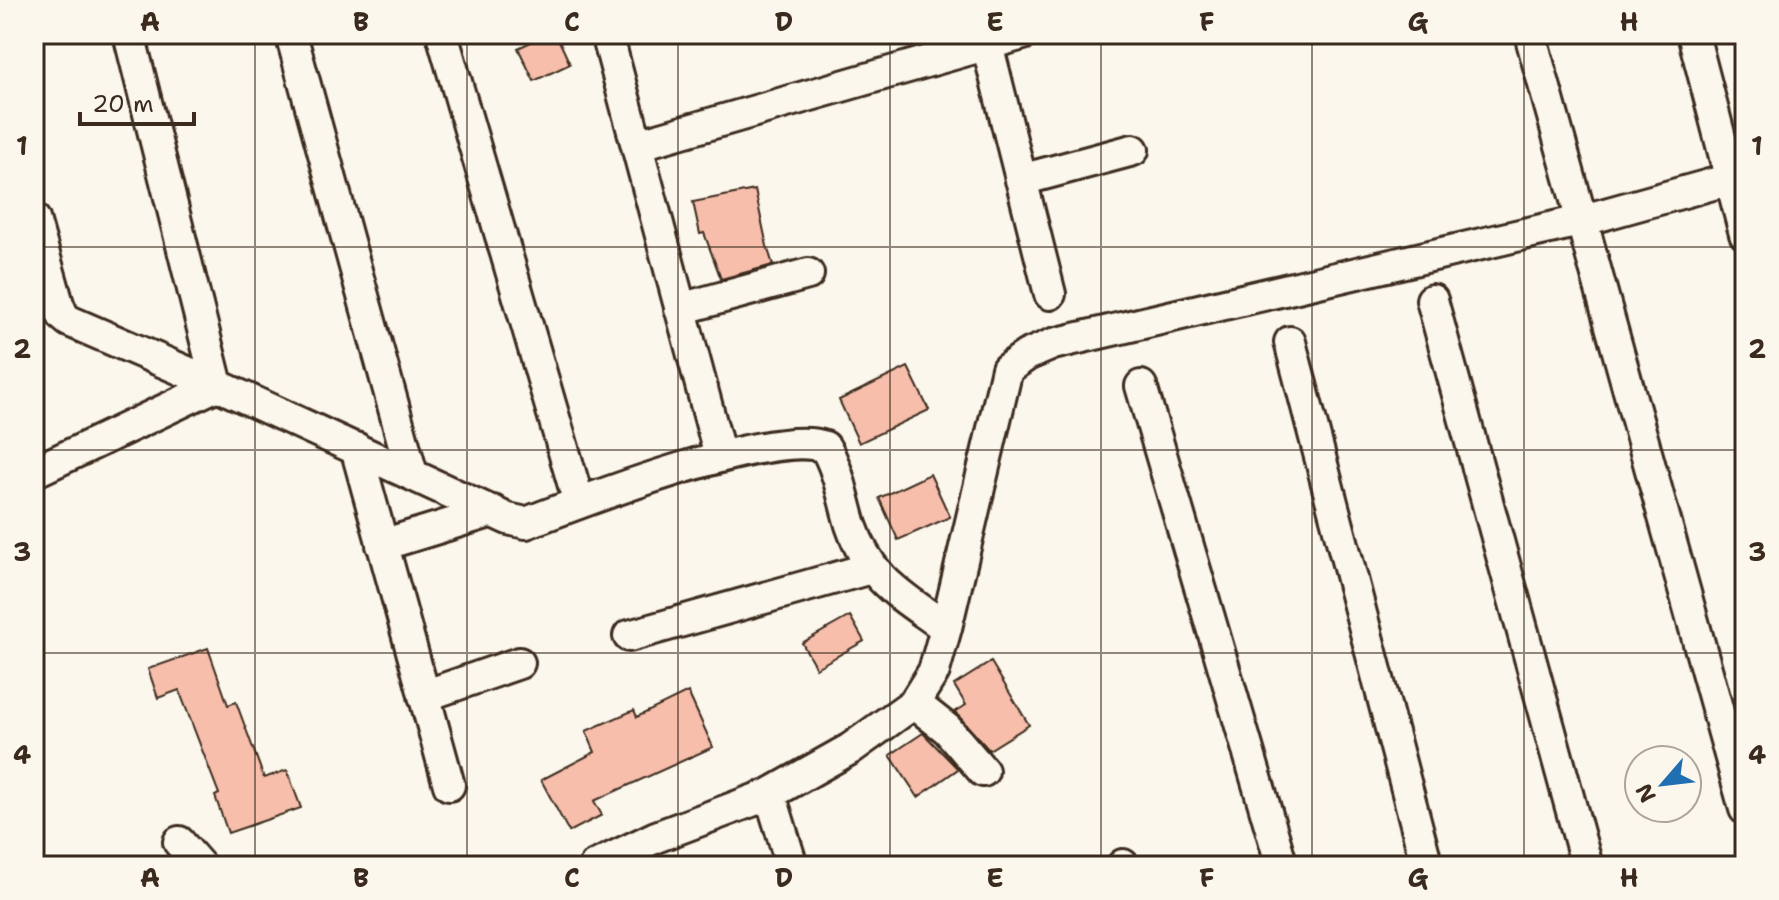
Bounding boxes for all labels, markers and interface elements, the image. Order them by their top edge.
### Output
text: A [140,4,160,39]
text: B [353,4,369,39]
text: C [564,4,580,39]
text: D [775,4,793,39]
text: E [986,4,1004,39]
text: F [1199,4,1215,39]
text: G [1408,4,1429,39]
text: H [1620,4,1638,39]
scale bar [80,76,194,126]
text: 20 m [92,88,154,120]
text: 1 [16,128,28,163]
text: 1 [1751,128,1763,163]
text: 2 [13,331,31,366]
text: 2 [1748,331,1766,366]
text: 3 [13,534,31,569]
text: 3 [1748,534,1766,569]
text: 4 [13,737,31,772]
text: 4 [1748,737,1766,772]
north arrow [1623,744,1703,824]
text: N [1629,779,1663,808]
text: A [140,860,160,895]
text: B [353,860,369,895]
text: C [564,860,580,895]
text: D [775,860,793,895]
text: E [986,860,1004,895]
text: F [1199,860,1215,895]
text: G [1408,860,1429,895]
text: H [1620,860,1638,895]

